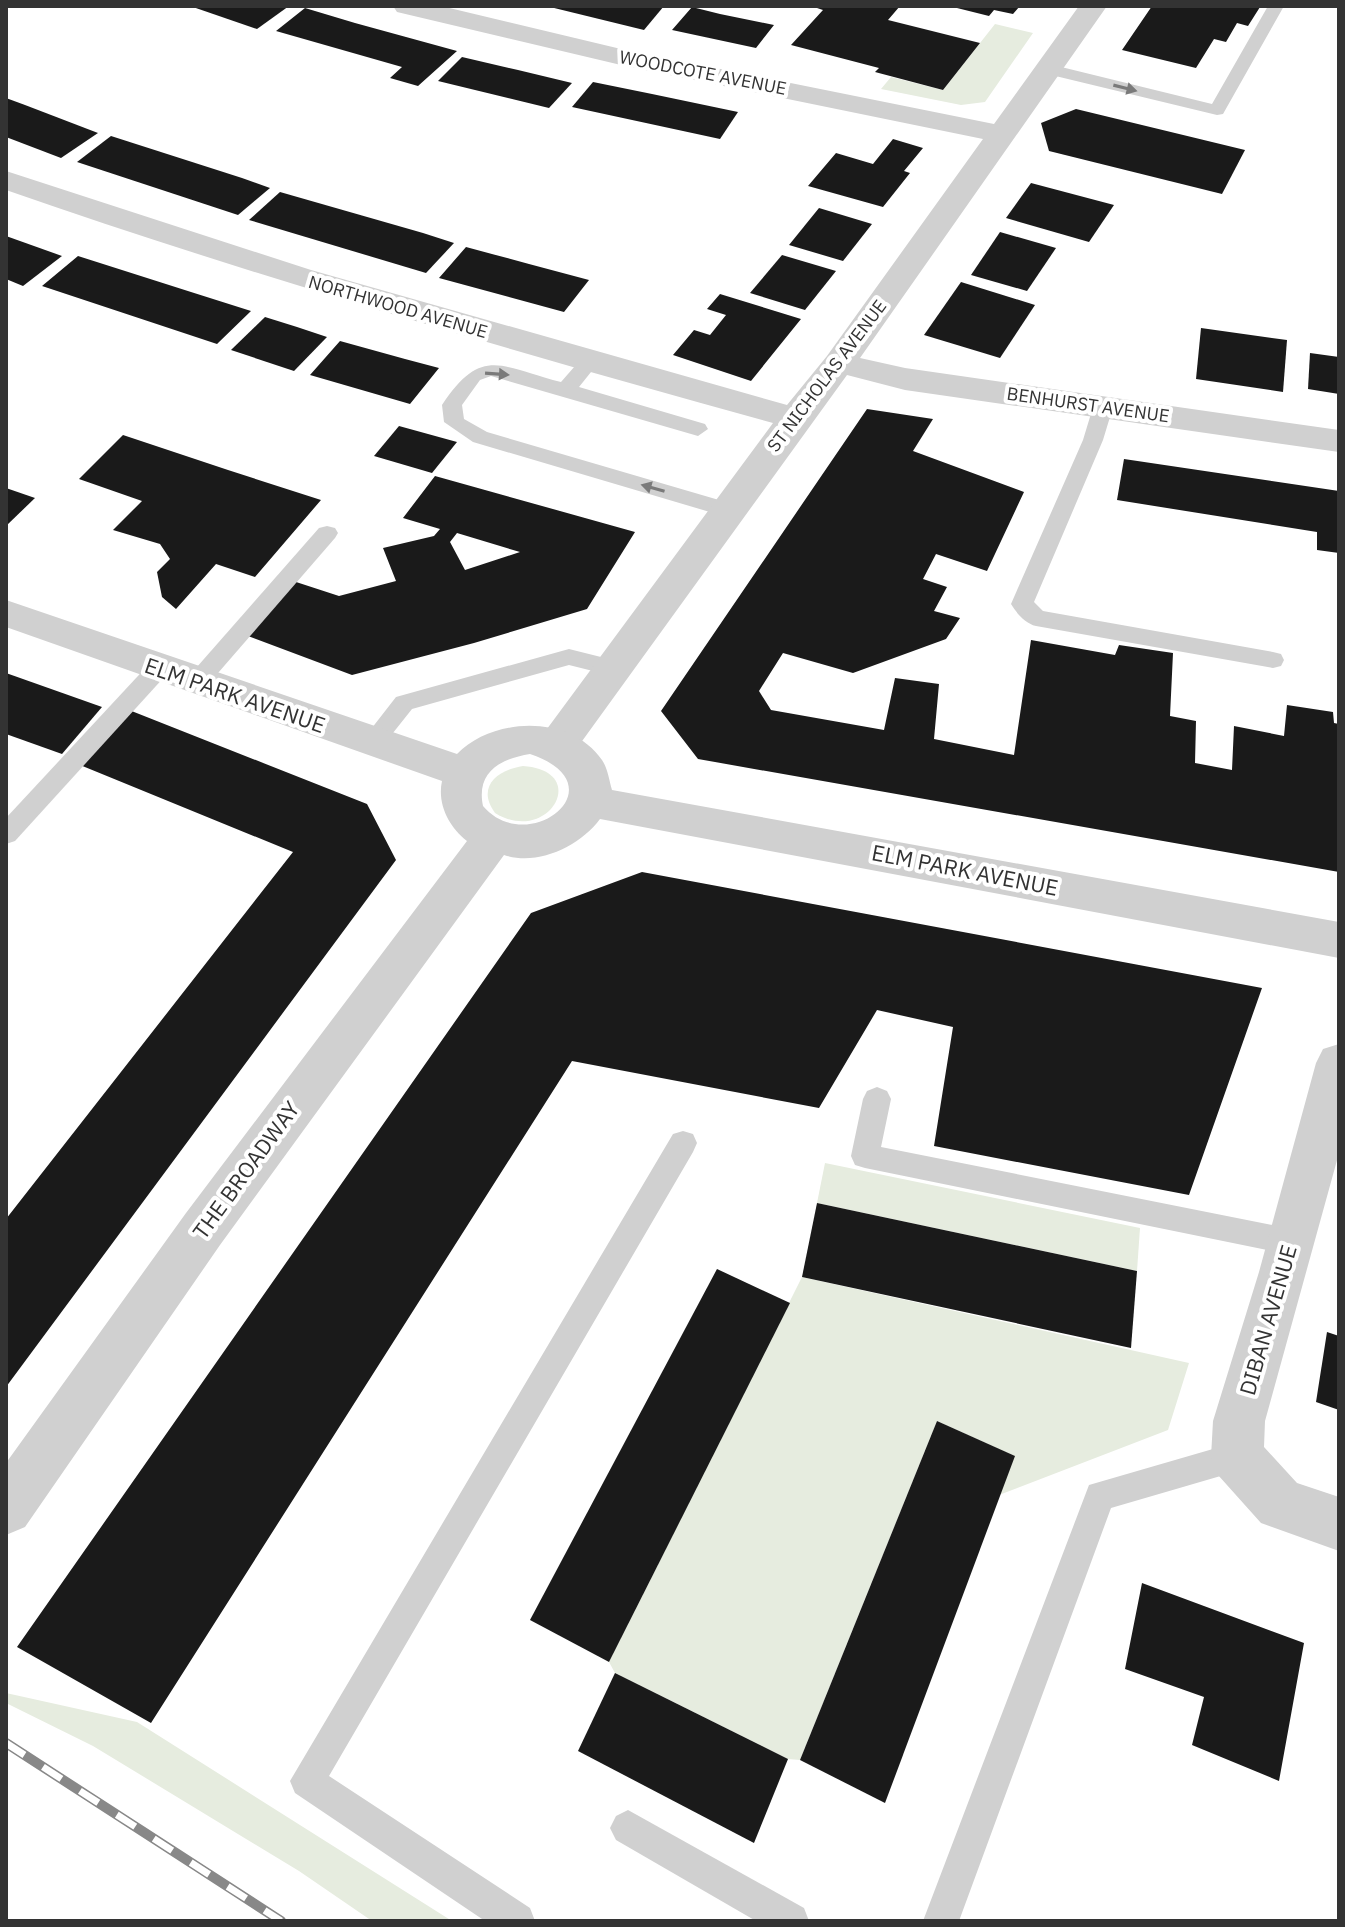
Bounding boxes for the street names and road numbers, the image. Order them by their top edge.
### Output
street label: WOODCOTE AVENUE [618,45,789,100]
street label: NORTHWOOD AVENUE [306,270,490,343]
street label: ST NICHOLAS AVENUE [762,295,891,456]
street label: BENHURST AVENUE [1005,382,1171,427]
street label: ELM PARK AVENUE [141,650,329,739]
street label: ELM PARK AVENUE [869,837,1061,902]
street label: THE BROADWAY [186,1095,306,1245]
street label: DIBAN AVENUE [1232,1241,1303,1398]

